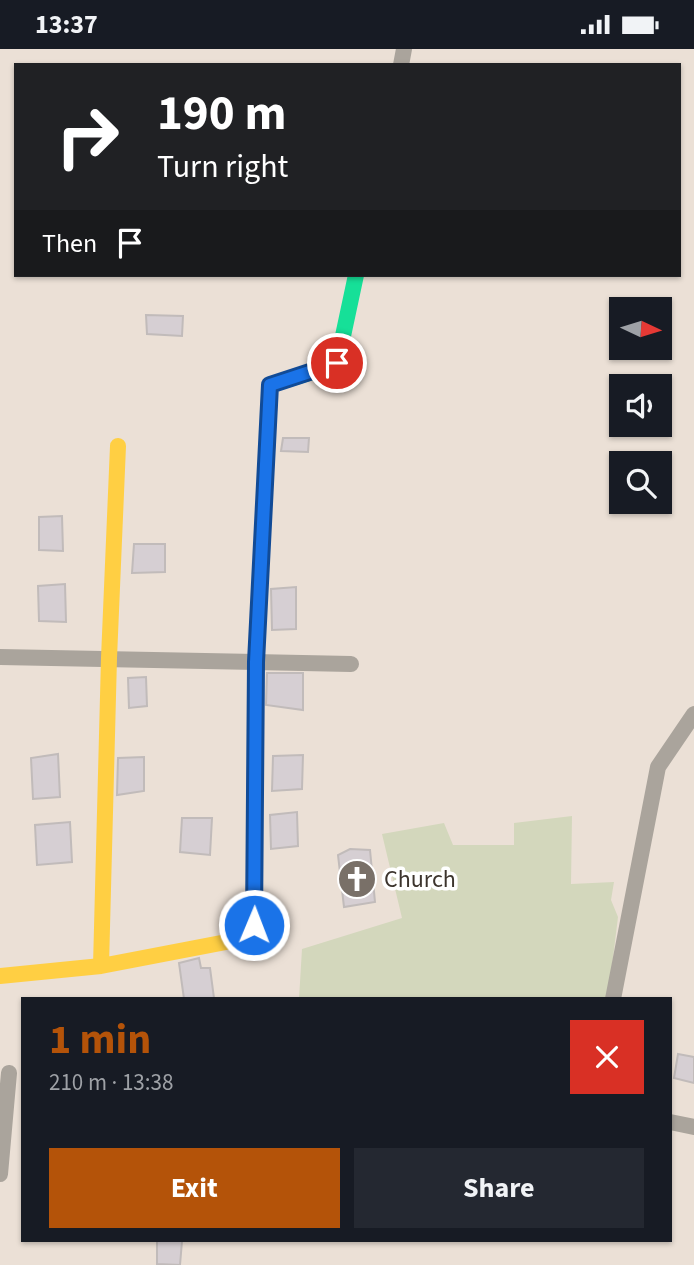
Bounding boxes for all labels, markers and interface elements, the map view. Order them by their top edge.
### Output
text: 13:37 [35,6,98,43]
text: 190 m [157,79,286,149]
icon: right [42,91,133,182]
text: Turn right [157,144,288,190]
icon: arrive [111,224,149,262]
text: Then [42,225,97,262]
north arrow [609,297,672,361]
map controls [609,297,672,514]
pin [307,333,367,393]
icon: arrive [318,344,356,382]
button: sound [609,374,672,437]
button: search [609,451,672,514]
church icon: Church [336,858,378,900]
place label: Church [384,862,456,897]
position arrow [217,888,291,962]
text: 1 min [49,1010,151,1070]
button: close [570,1020,644,1094]
text: 210 m · 13:38 [49,1066,173,1099]
button: Exit [49,1148,340,1228]
button: Share [354,1148,644,1228]

